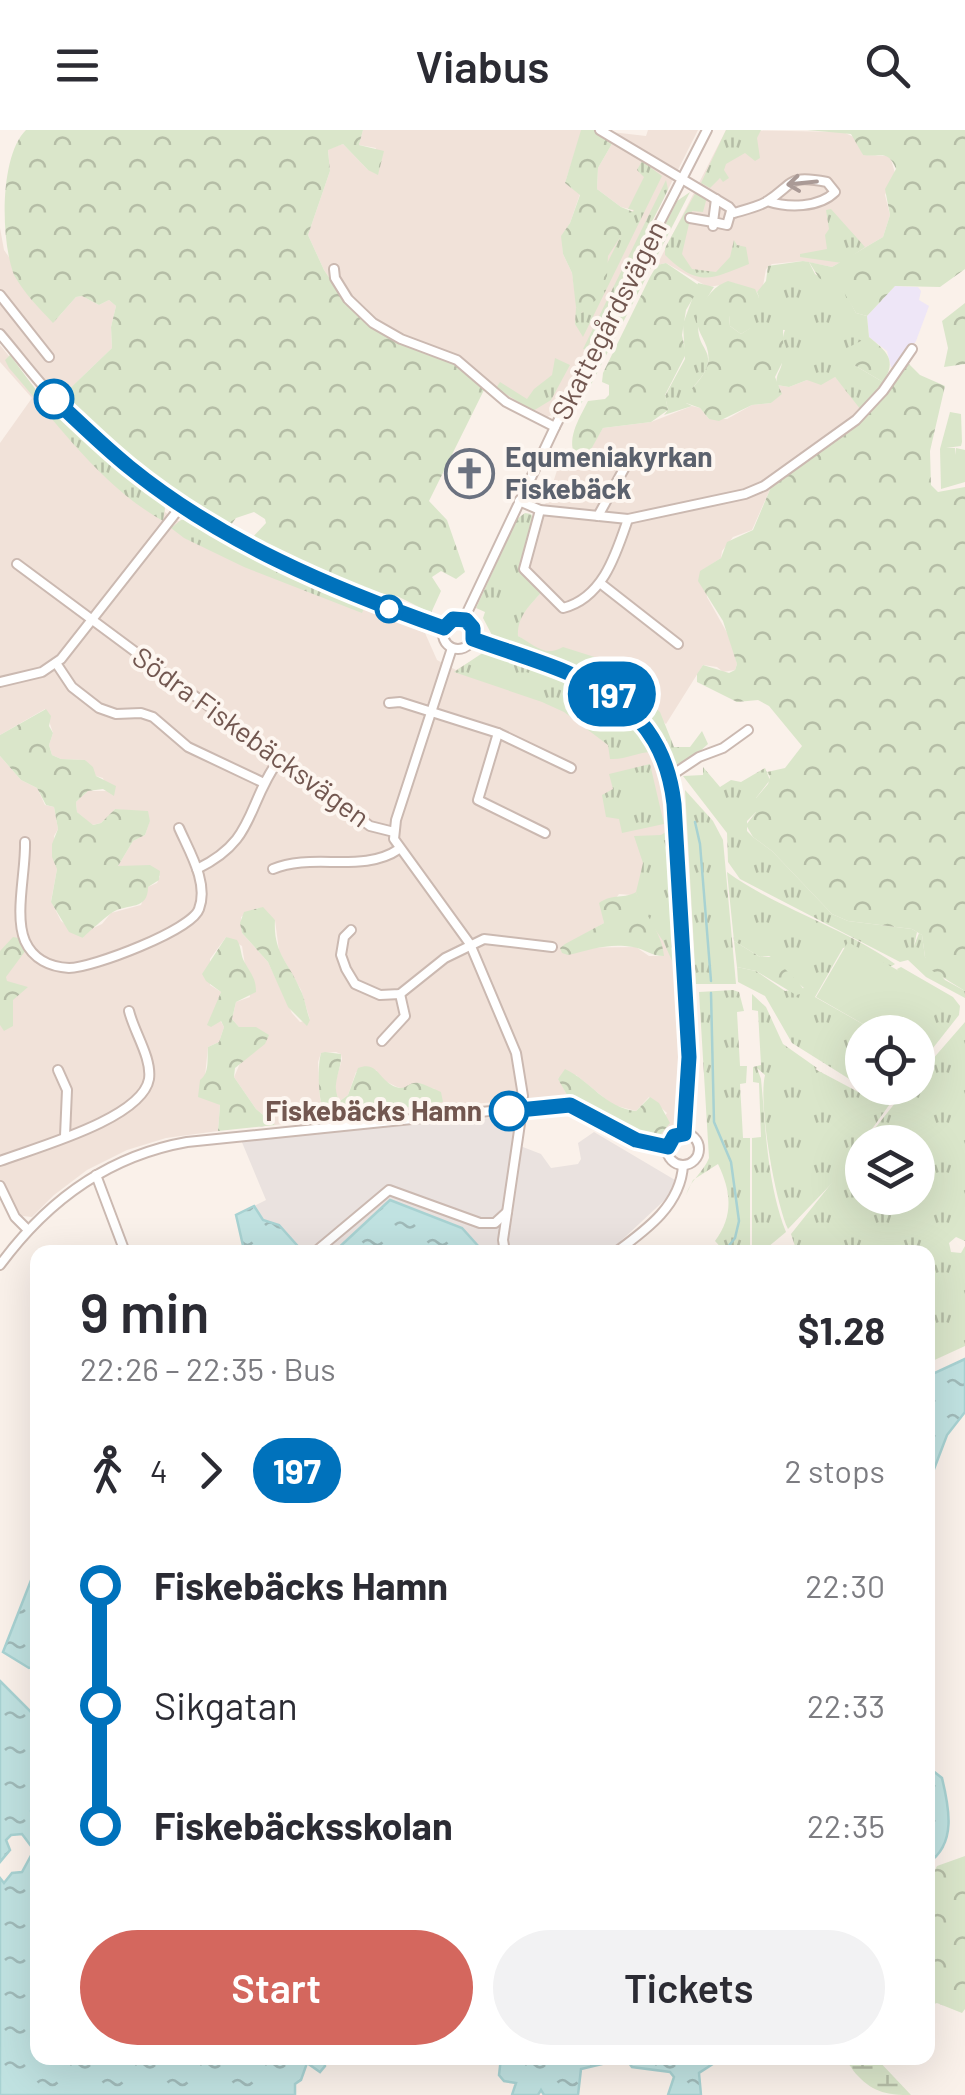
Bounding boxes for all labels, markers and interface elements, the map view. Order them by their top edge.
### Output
icon: menu [50,38,105,93]
text: Viabus [415,38,550,92]
icon: search [860,38,915,93]
one-way arrow [786,173,819,192]
street label: Skattegårdsvägen [543,214,673,425]
unlabelled marker [35,380,73,418]
place label: Equmeniakyrkan Fiskebäck [505,439,713,505]
church icon: Equmeniakyrkan Fiskebäck [444,447,496,499]
unlabelled marker [376,596,402,622]
street label: Södra Fiskebäcksvägen [127,639,377,834]
line badge: 197 [554,662,670,726]
text: 197 [588,673,636,715]
map controls [845,1015,935,1215]
button: locate [845,1015,935,1105]
marker: Fiskebäcks Hamn [490,1092,528,1130]
place label: Fiskebäcks Hamn [265,1093,482,1127]
button: layers [845,1125,935,1215]
text: 9 min [80,1278,210,1344]
text: $1.28 [798,1307,885,1353]
text: 22:26 – 22:35 · Bus [80,1349,336,1387]
icon: walk [80,1443,135,1498]
icon: forward [183,1443,238,1498]
text: 197 [273,1449,321,1491]
text: 4 [150,1451,168,1489]
text: 2 stops [784,1451,885,1489]
text: Fiskebäcks Hamn [154,1562,448,1608]
text: 22:30 [805,1566,885,1604]
text: Sikgatan [154,1682,298,1728]
text: 22:33 [807,1686,885,1724]
text: Fiskebäcksskolan [154,1802,453,1848]
text: 22:35 [807,1806,885,1844]
button: Start [80,1930,473,2045]
button: Tickets [493,1930,885,2045]

